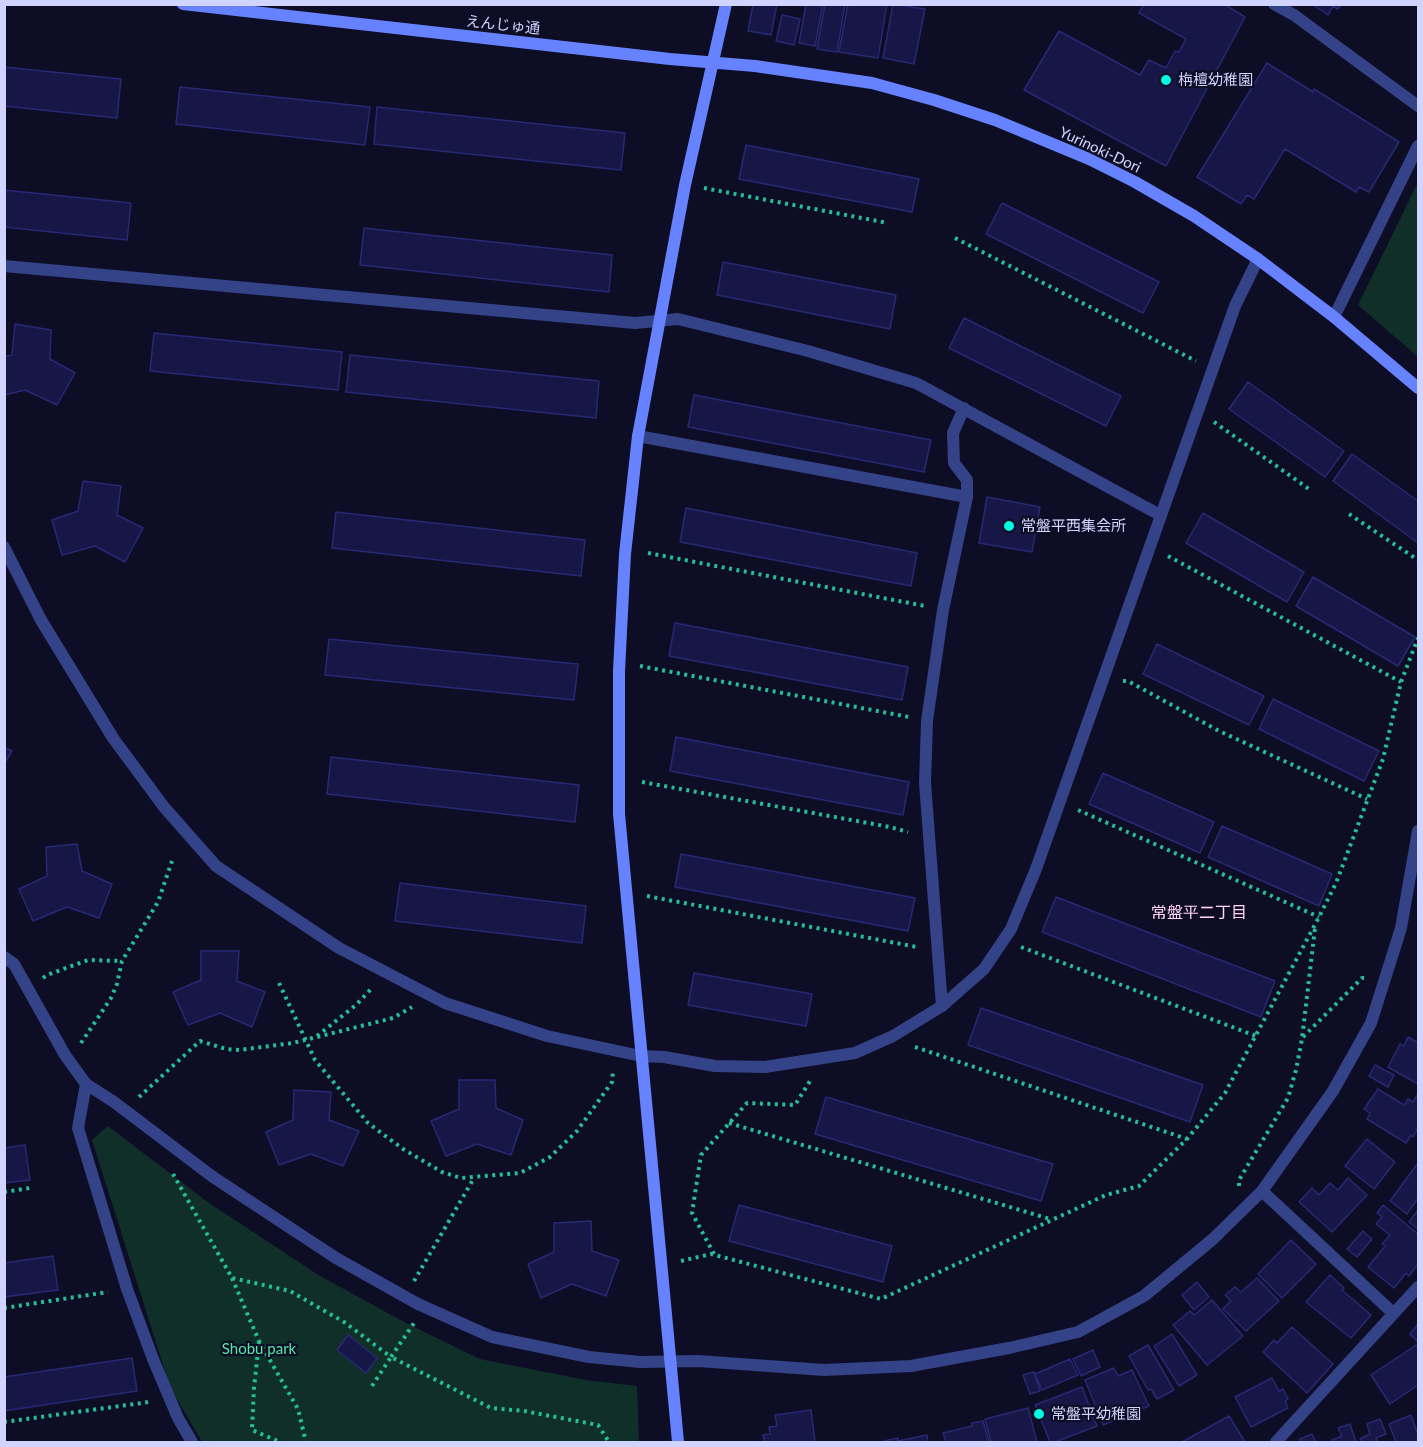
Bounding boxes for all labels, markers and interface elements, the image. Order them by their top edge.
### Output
street label: えんじゅ通 [465,12,541,38]
place label: 栴檀幼稚園 [1178,71,1253,89]
marker: 栴檀幼稚園 [1159,73,1173,87]
street label: Yurinoki-Dori [1056,123,1144,177]
place label: 常盤平西集会所 [1021,517,1126,535]
marker: 常盤平西集会所 [1002,519,1016,533]
district label: 常盤平二丁目 [1151,903,1247,923]
park label: Shobu park [222,1340,296,1358]
place label: 常盤平幼稚園 [1051,1405,1141,1423]
marker: 常盤平幼稚園 [1032,1407,1046,1421]

